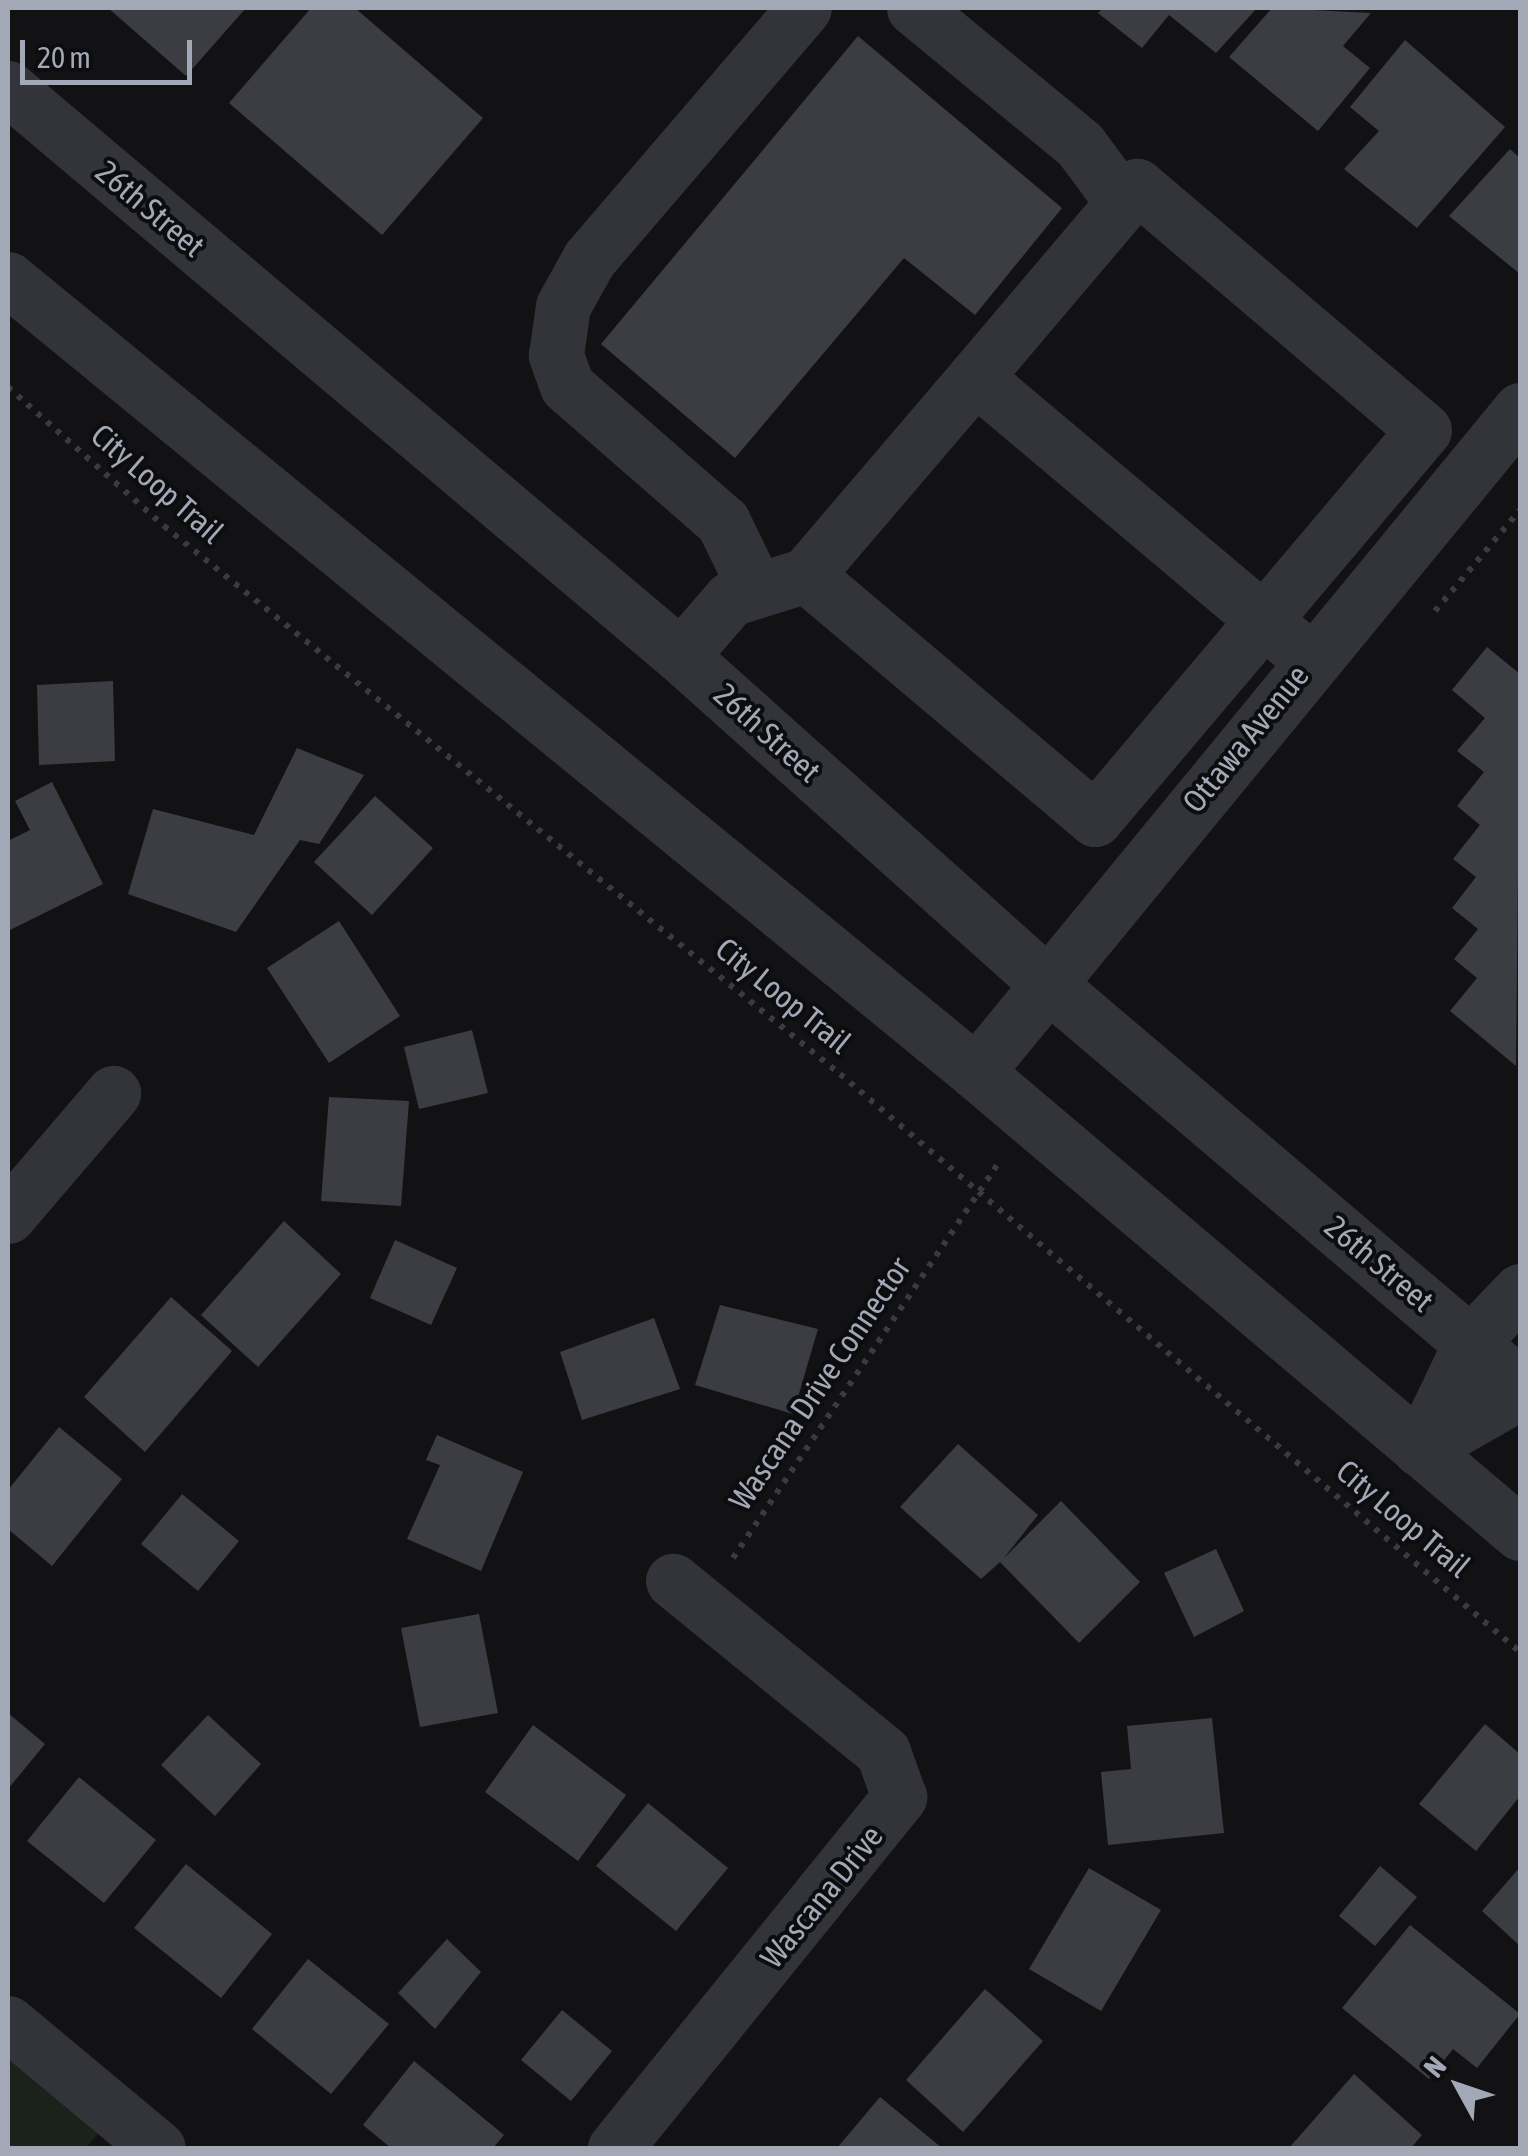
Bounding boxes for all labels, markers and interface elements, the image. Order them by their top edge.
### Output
scale bar [25,20,198,82]
text: 20 m [37,40,91,74]
street label: 26th Street [88,153,212,265]
street label: City Loop Trail [83,416,231,552]
street label: Ottawa Avenue [1175,658,1317,820]
street label: 26th Street [706,675,828,791]
street label: City Loop Trail [708,930,858,1062]
street label: 26th Street [1317,1208,1441,1320]
street label: Wascana Drive Connector [721,1250,919,1518]
street label: City Loop Trail [1329,1452,1477,1586]
street label: Wascana Drive [753,1818,891,1976]
north arrow [1408,2036,1508,2136]
text: N [1417,2050,1453,2083]

